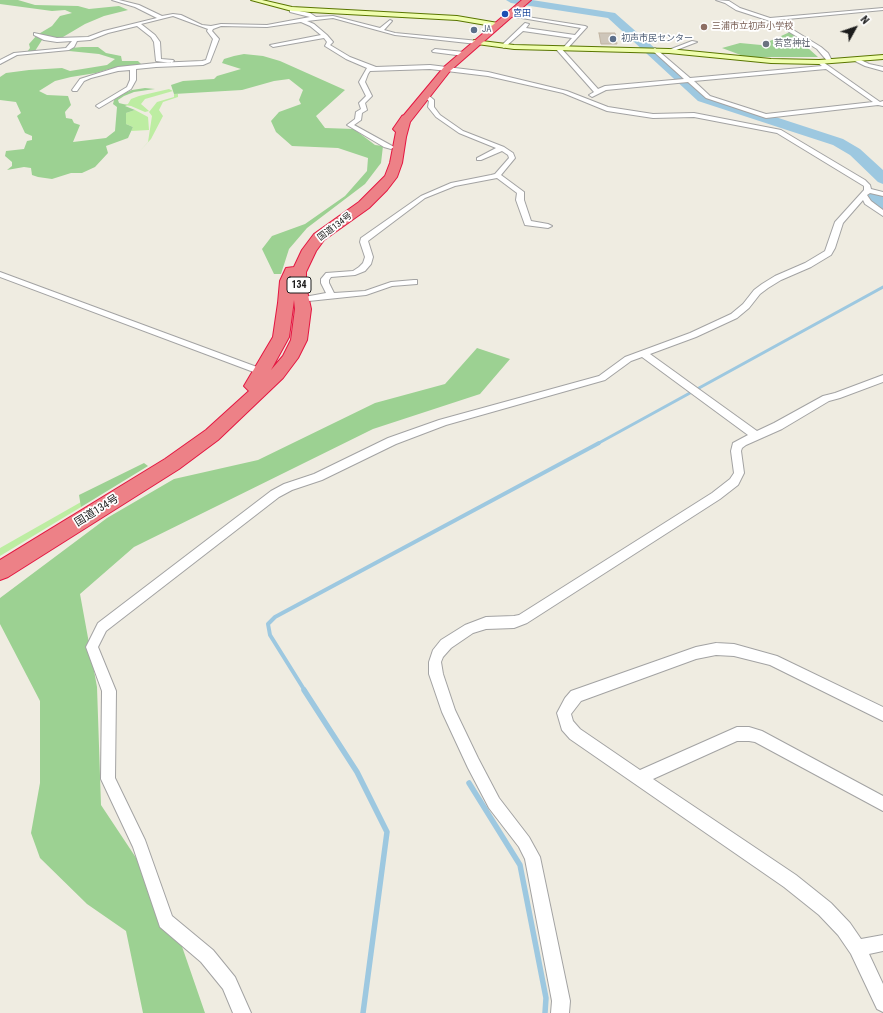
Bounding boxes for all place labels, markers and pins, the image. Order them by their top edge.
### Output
marker: 宮田 [500,9,510,19]
place label: 宮田 [513,9,531,19]
marker: 三浦市立初声小学校 [699,22,709,32]
place label: 三浦市立初声小学校 [712,22,793,32]
marker: JA [469,25,479,35]
place label: JA [482,25,491,35]
marker: 初声市民センター [608,34,618,44]
place label: 初声市民センター [621,34,693,44]
marker: 若宮神社 [761,39,771,49]
place label: 若宮神社 [774,39,810,49]

